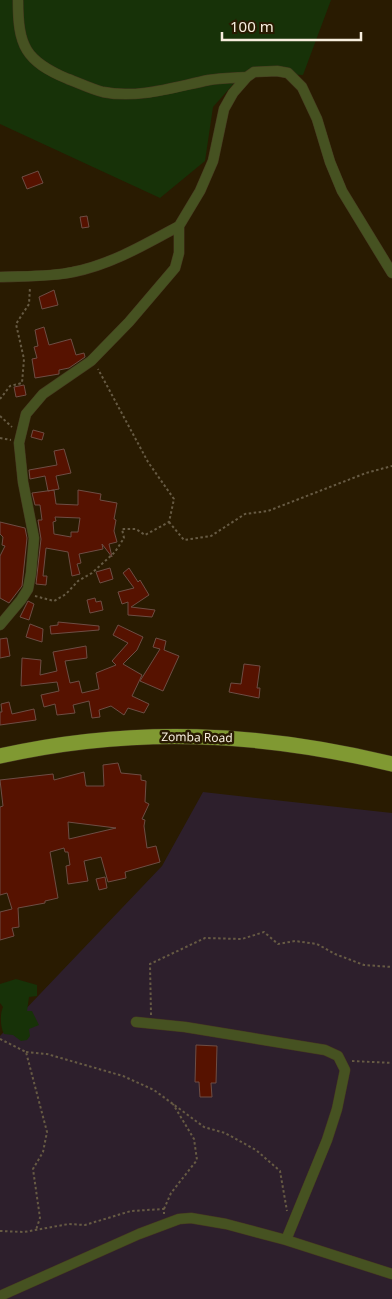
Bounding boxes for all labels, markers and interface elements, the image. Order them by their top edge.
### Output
scale bar [222,10,361,42]
text: 100 m [230,16,274,36]
street label: Zomba Road [161,728,233,746]

